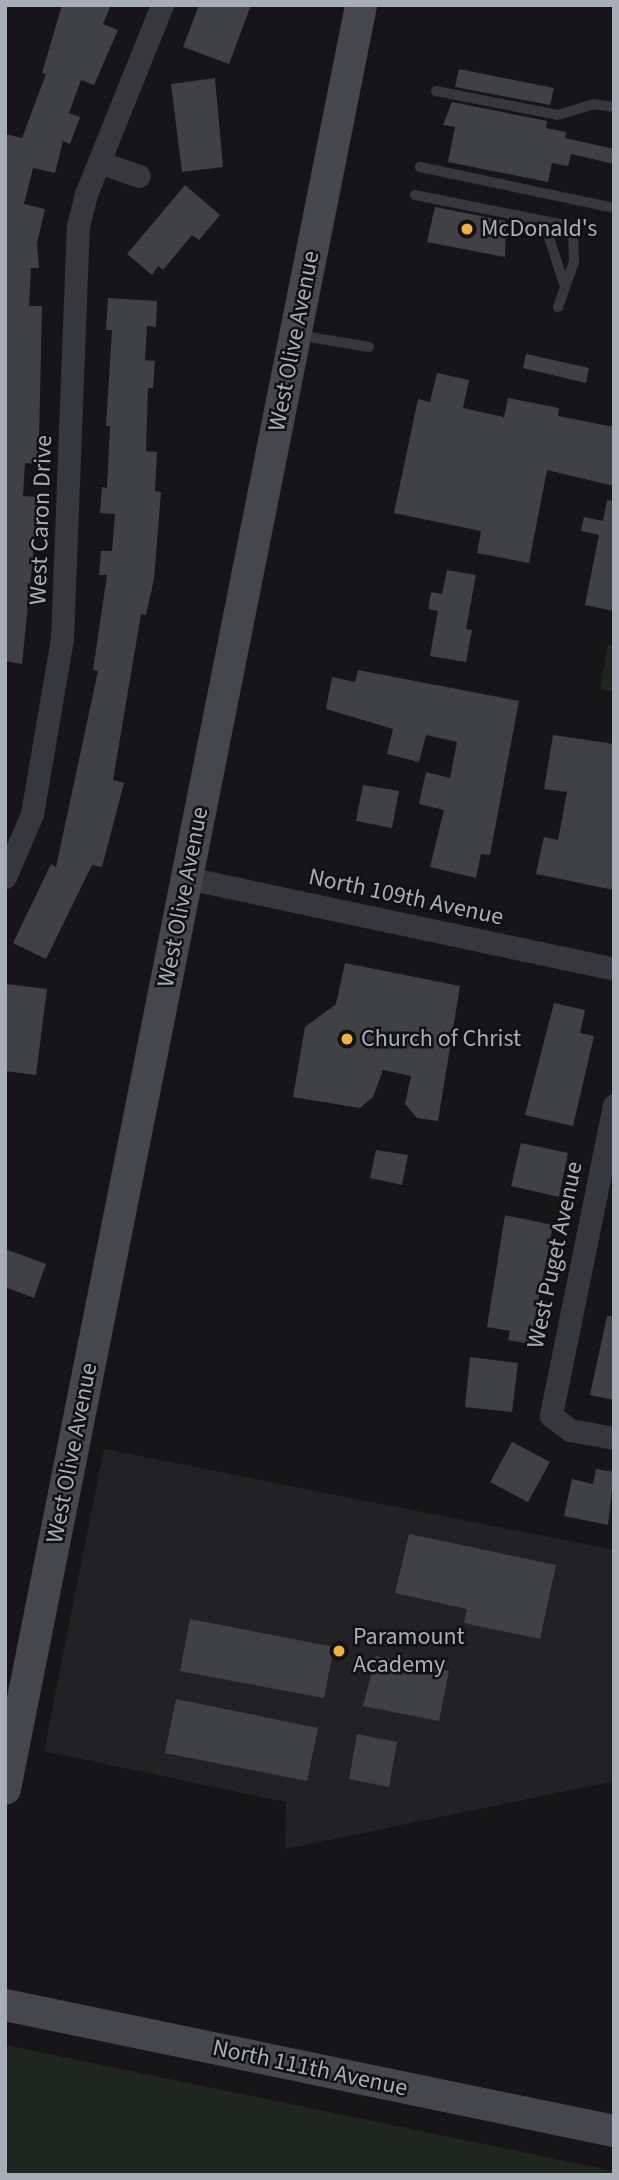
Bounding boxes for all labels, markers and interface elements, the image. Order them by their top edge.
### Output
place label: McDonald's [481,215,597,243]
marker: McDonald's [459,221,475,237]
street label: West Olive Avenue [262,248,326,434]
street label: West Caron Drive [24,435,58,605]
street label: West Olive Avenue [151,804,215,990]
street label: North 109th Avenue [306,862,506,932]
place label: Church of Christ [361,1025,521,1053]
marker: Church of Christ [339,1031,355,1047]
street label: West Puget Avenue [521,1159,589,1351]
street label: West Olive Avenue [40,1360,104,1546]
place label: Paramount Academy [353,1623,465,1679]
marker: Paramount Academy [331,1643,347,1659]
street label: North 111th Avenue [210,2033,410,2103]

